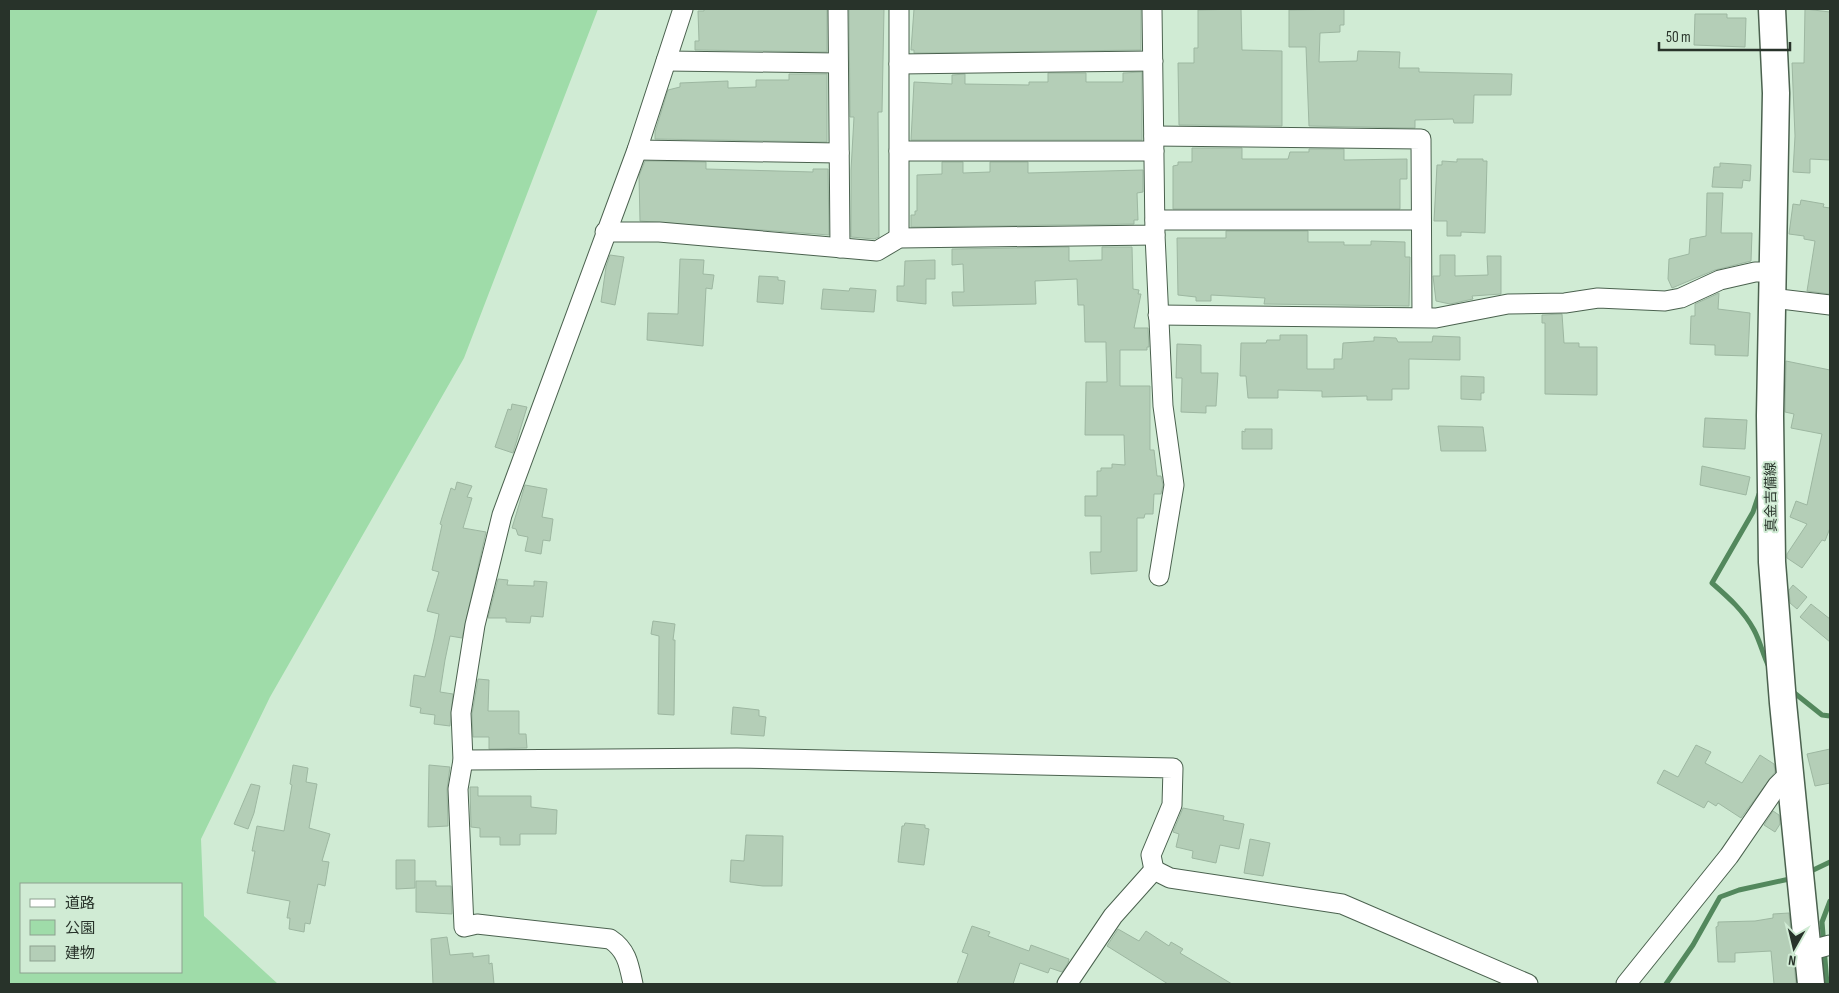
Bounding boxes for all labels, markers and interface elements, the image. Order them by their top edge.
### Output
scale bar [1659,20,1790,52]
text: 50 m [1666,28,1691,47]
street label: 真金吉備線 [1762,462,1780,532]
legend [20,883,182,973]
text: 道路 [65,894,95,913]
text: 公園 [65,919,95,938]
north arrow [1769,923,1819,973]
text: 建物 [65,944,95,963]
text: N [1787,951,1797,969]

